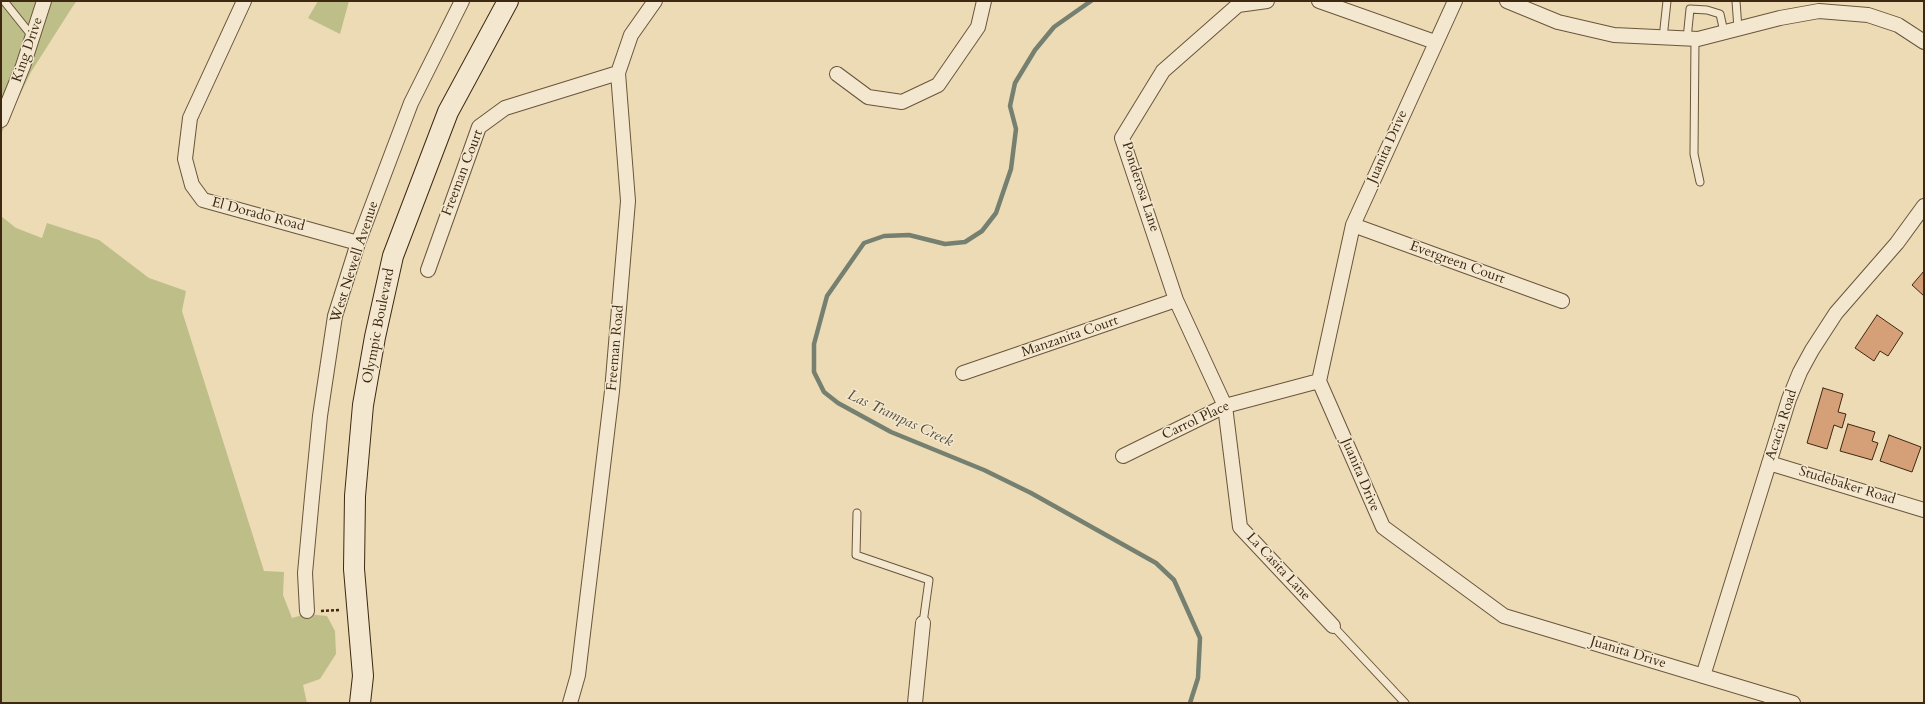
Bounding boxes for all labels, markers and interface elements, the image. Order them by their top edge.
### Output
street label: King Drive [9,15,47,85]
street label: Juanita Drive [1364,108,1412,186]
street label: Freeman Court [439,128,487,218]
street label: Ponderosa Lane [1118,140,1162,234]
street label: El Dorado Road [210,195,306,235]
street label: West Newell Avenue [327,199,383,325]
street label: Evergreen Court [1407,238,1507,288]
street label: Olympic Boulevard [360,267,398,385]
street label: Freeman Road [604,304,628,392]
street label: Manzanita Court [1019,313,1121,361]
water label: Las Trampas Creek [844,387,956,451]
street label: Acacia Road [1763,388,1801,462]
street label: Carrol Place [1160,398,1232,444]
street label: Juanita Drive [1337,436,1383,514]
street label: Studebaker Road [1797,463,1897,509]
street label: La Casita Lane [1242,530,1314,604]
street label: Juanita Drive [1588,633,1668,673]

